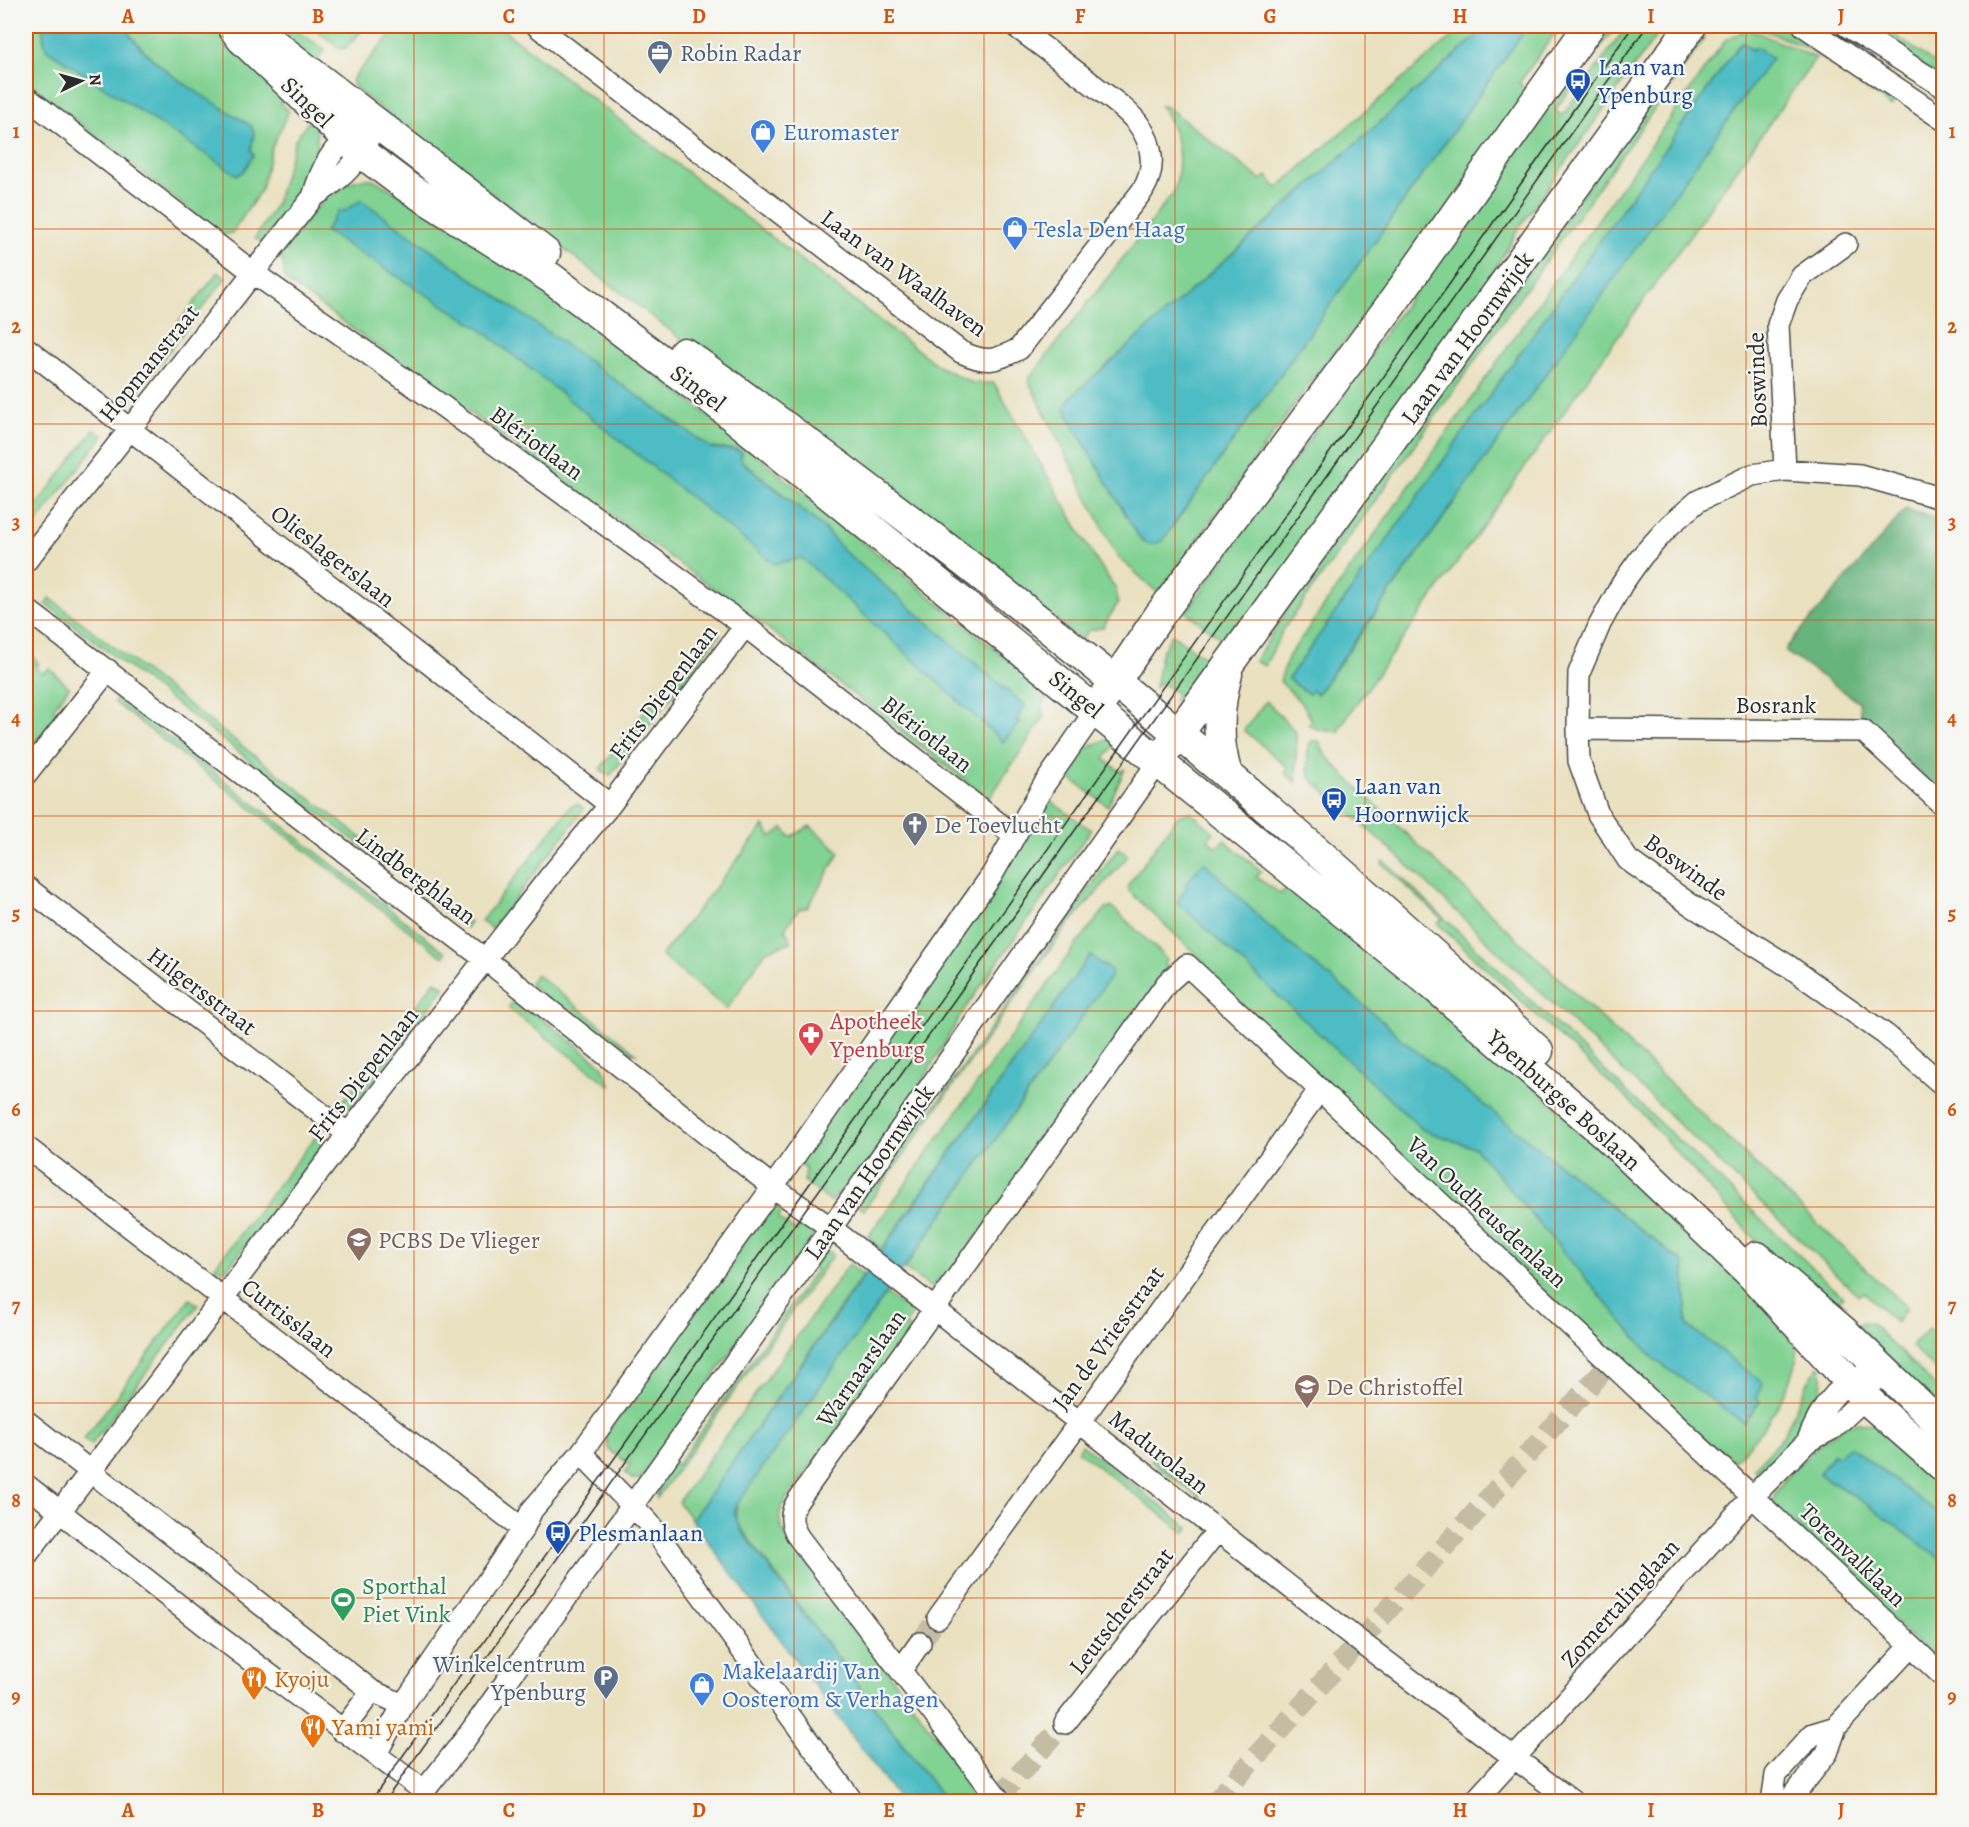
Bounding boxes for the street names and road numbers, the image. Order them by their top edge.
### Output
street label: Singel [274,69,340,135]
street label: Laan van Waalhaven [814,202,994,344]
street label: Laan van Hoornwijck [1393,245,1541,431]
street label: Hopmanstraat [91,297,207,429]
street label: Boswinde [1739,331,1775,429]
street label: Singel [664,357,732,419]
street label: Blériotlaan [484,398,590,488]
street label: Olieslagerslaan [264,497,402,615]
street label: Frits Diepenlaan [601,618,725,766]
street label: Singel [1042,662,1110,726]
street label: Blériotlaan [875,688,979,780]
street label: Bosrank [1736,689,1817,721]
street label: Lindberghlaan [349,820,483,932]
street label: Boswinde [1638,826,1734,908]
street label: Hilgersstraat [141,939,263,1043]
street label: Frits Diepenlaan [300,1000,426,1148]
street label: Ypenburgse Boslaan [1479,1021,1648,1178]
street label: Laan van Hoornwijck [797,1078,942,1266]
street label: Van Oudheusdenlaan [1399,1128,1574,1295]
street label: Jan de Vriesstraat [1045,1259,1171,1417]
street label: Curtisslaan [235,1271,343,1365]
street label: Warnaarslaan [808,1303,913,1434]
street label: Madurolaan [1102,1403,1216,1501]
street label: Torenvalklaan [1793,1496,1913,1614]
street label: Zomertalinglaan [1553,1532,1687,1674]
street label: Leutscherstraat [1061,1541,1181,1681]

